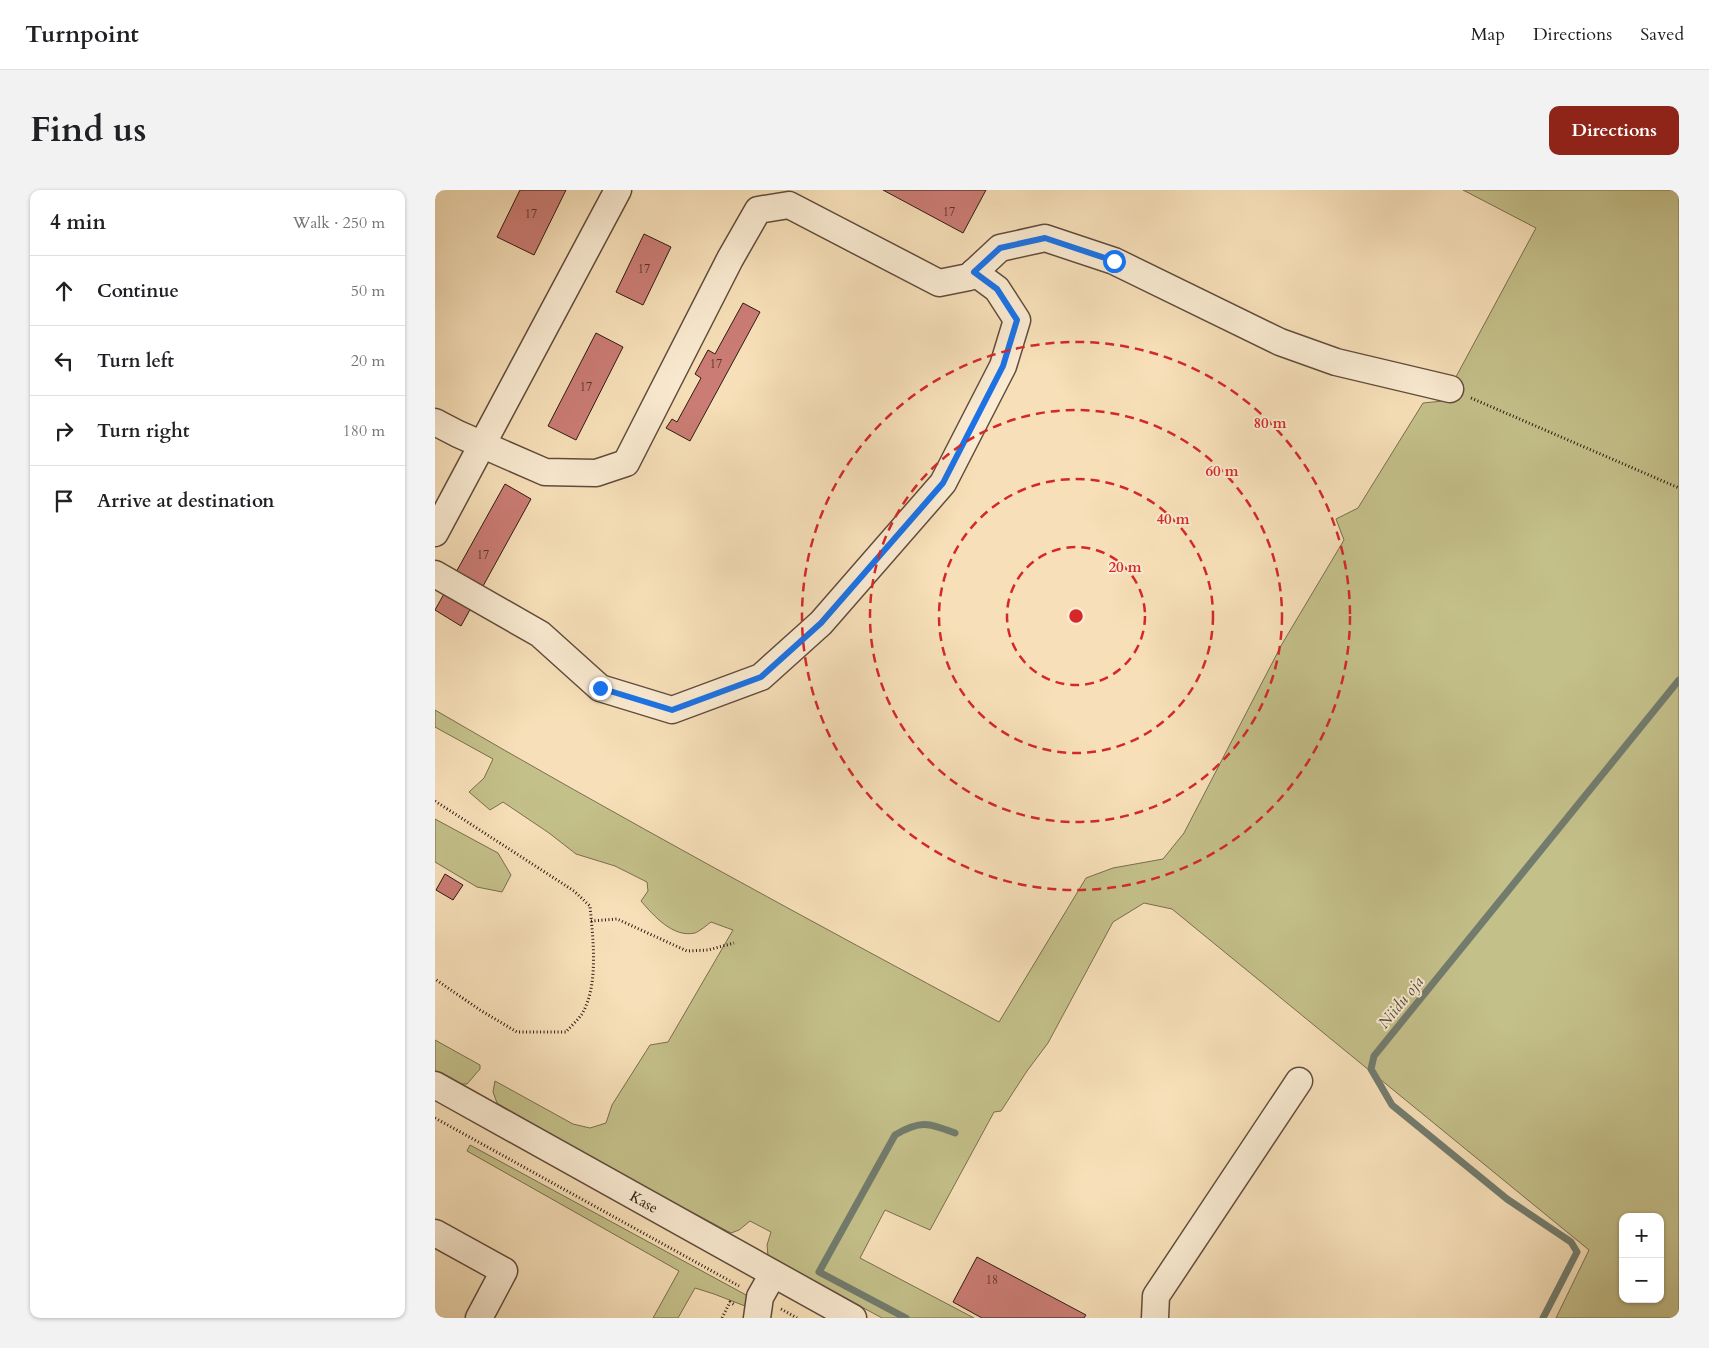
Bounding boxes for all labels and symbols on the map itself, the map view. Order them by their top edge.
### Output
house number: 17 [943,204,955,220]
house number: 17 [525,206,537,222]
route start [1103,250,1126,273]
house number: 17 [638,261,650,277]
house number: 17 [710,356,722,372]
house number: 17 [580,379,592,395]
text: 80 m [1253,413,1287,433]
text: 60 m [1205,461,1239,481]
text: 40 m [1156,509,1190,529]
house number: 17 [477,547,489,563]
text: 20 m [1108,557,1142,577]
centre of rings [1067,607,1085,625]
route end [589,677,612,700]
water label: Niidu oja [1373,972,1429,1033]
street label: Kase [626,1186,662,1218]
house number: 18 [986,1272,998,1288]

